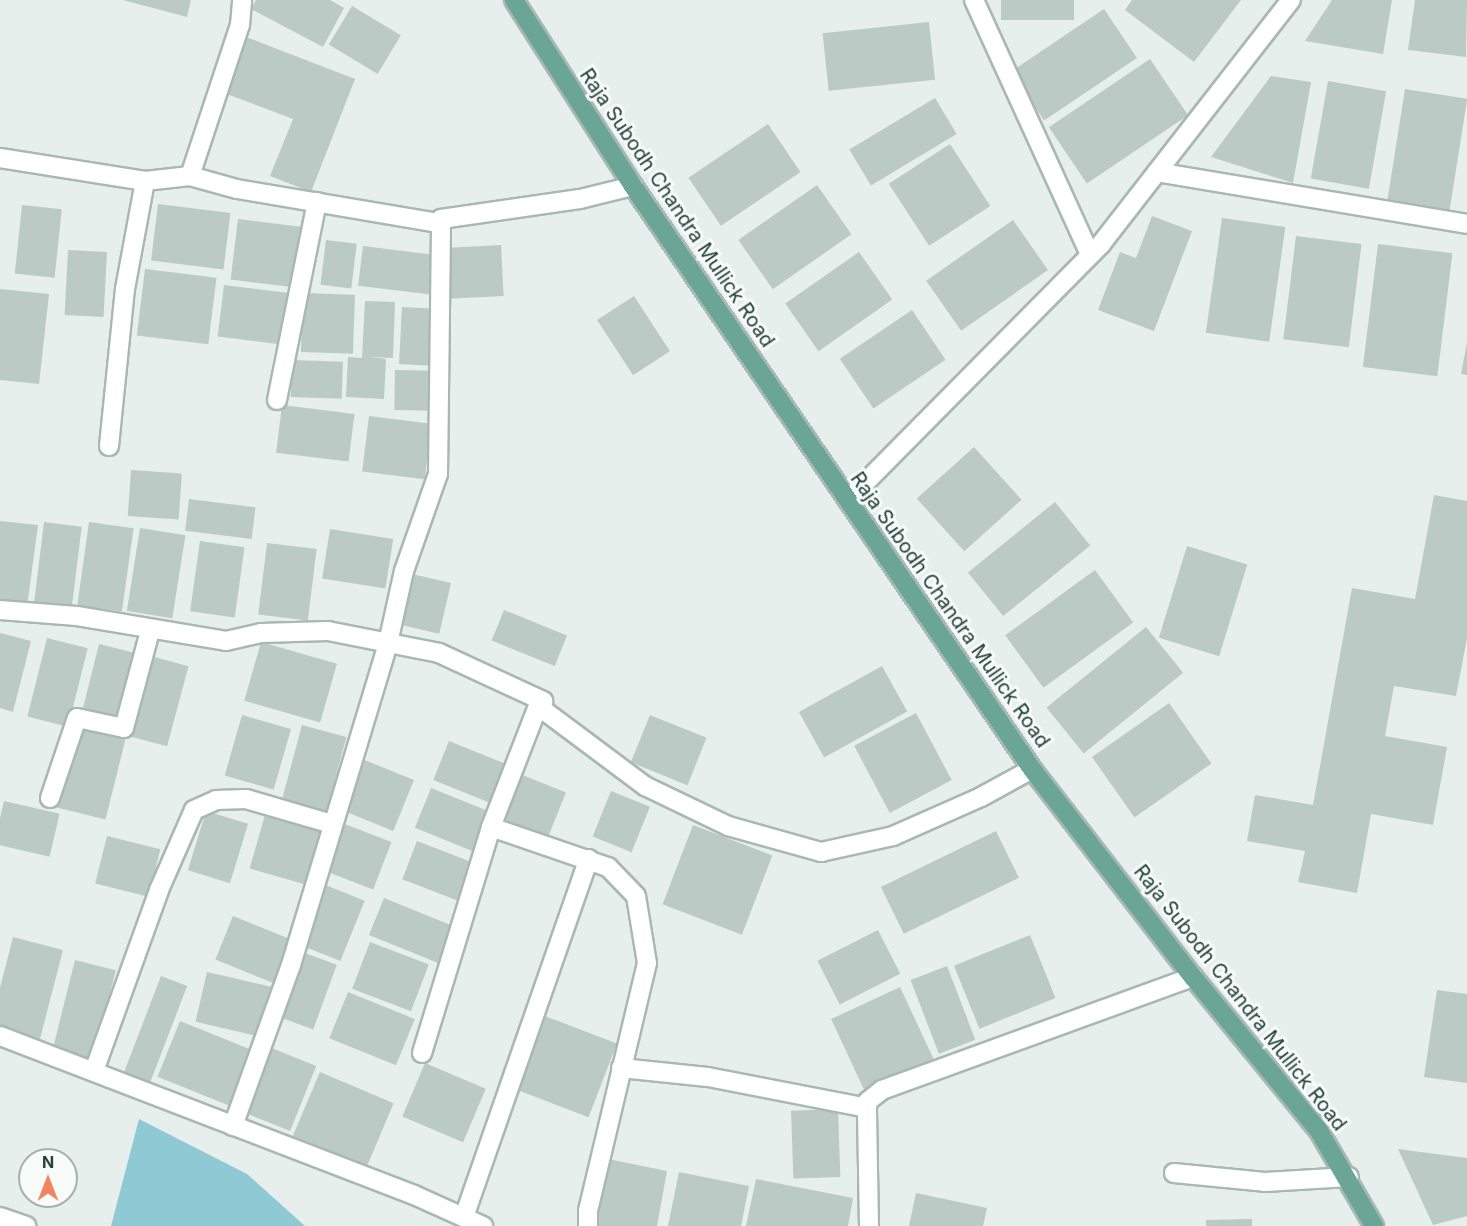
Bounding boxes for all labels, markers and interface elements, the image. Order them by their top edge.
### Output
street label: Raja Subodh Chandra Mullick Road [574,64,780,352]
street label: Raja Subodh Chandra Mullick Road [845,468,1055,752]
street label: Raja Subodh Chandra Mullick Road [1129,860,1351,1136]
north arrow [18,1148,78,1208]
text: N [42,1152,54,1172]

